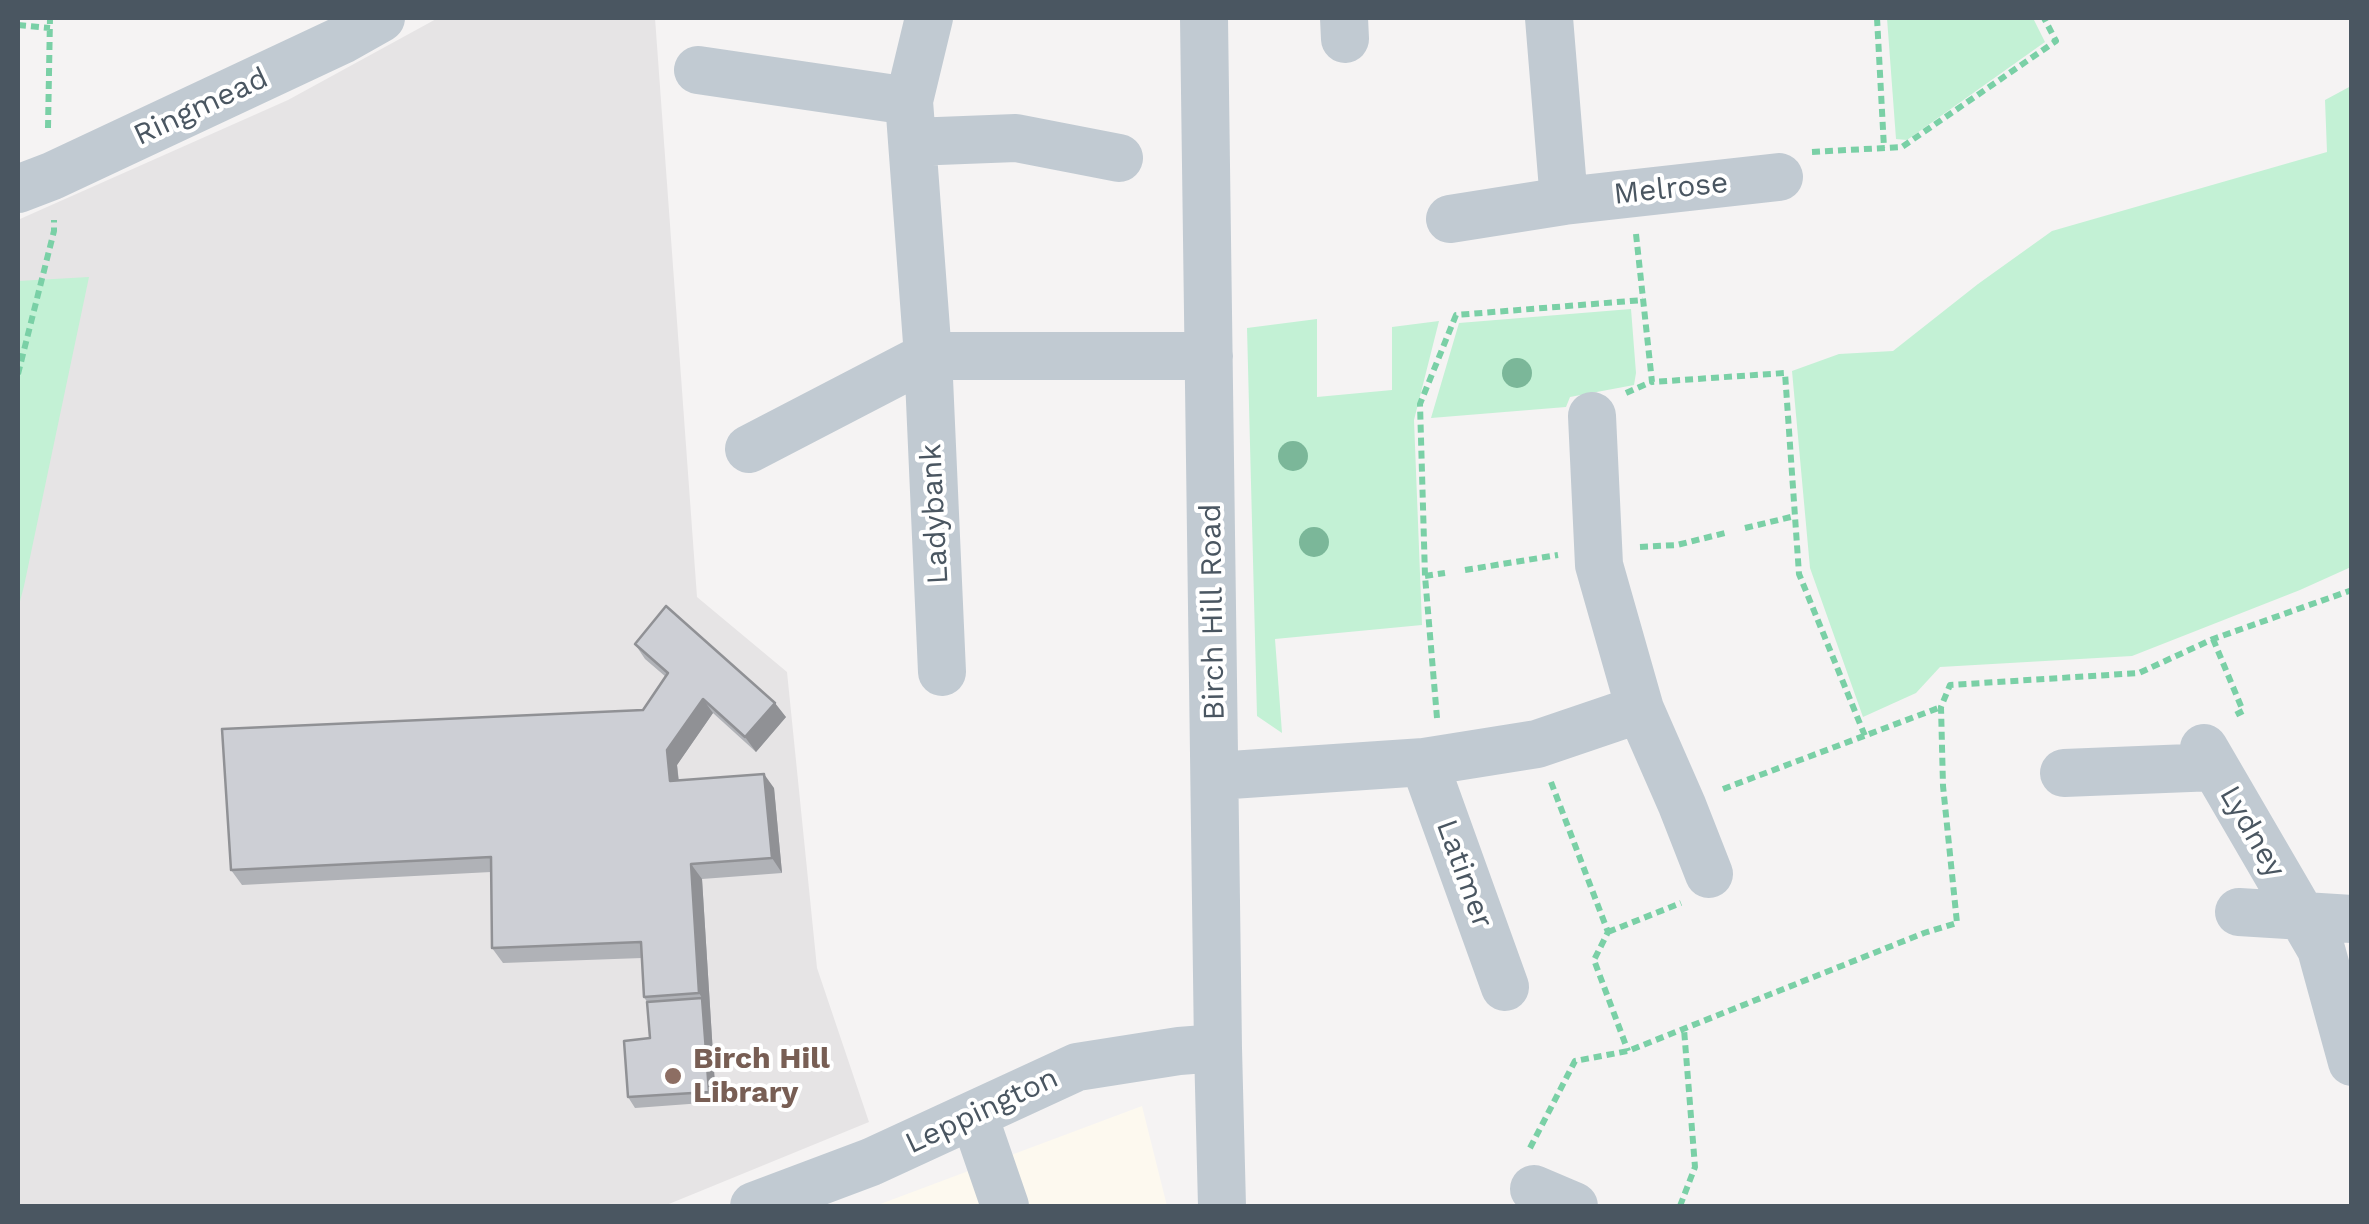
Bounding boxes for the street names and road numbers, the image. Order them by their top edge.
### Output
street label: Ringmead [128,60,274,154]
street label: Melrose [1612,165,1730,213]
street label: Ladybank [913,443,957,585]
street label: Birch Hill Road [1193,503,1233,721]
street label: Lydney [2211,780,2293,884]
street label: Latimer [1428,815,1500,933]
street label: Leppington [900,1060,1064,1162]

